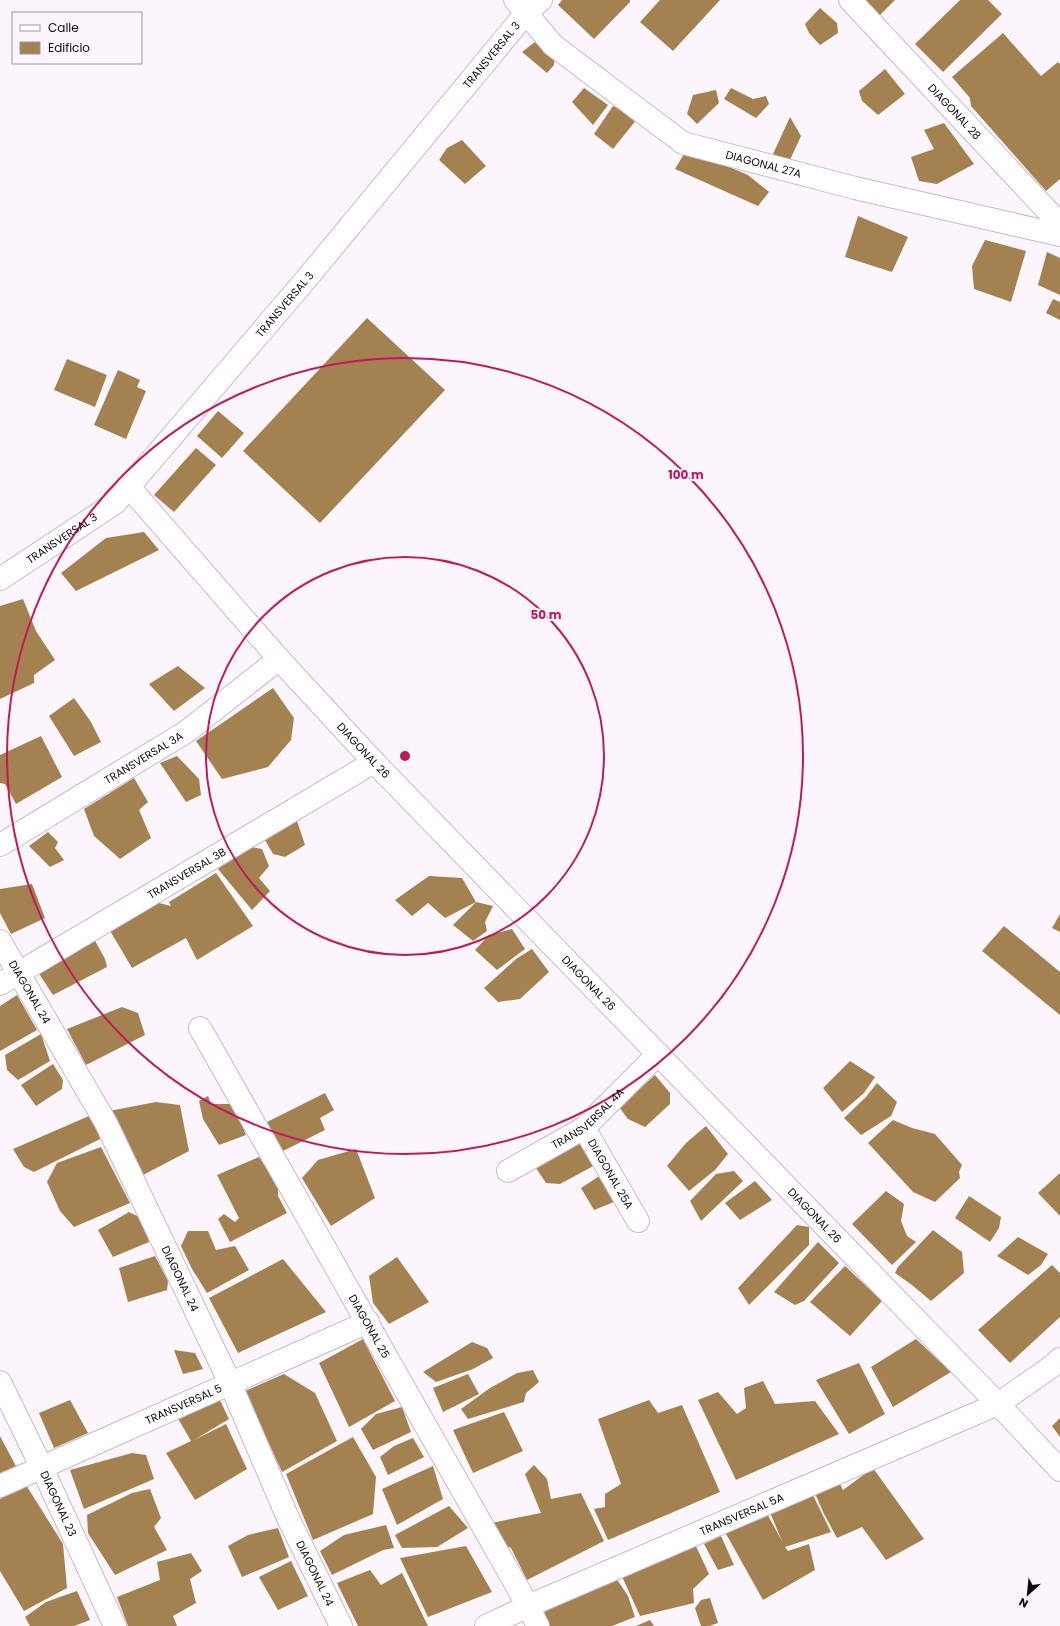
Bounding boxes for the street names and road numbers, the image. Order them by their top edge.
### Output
street label: TRANSVERSAL 3 [459,18,524,92]
street label: DIAGONAL 28 [924,80,985,143]
street label: DIAGONAL 27A [724,147,804,182]
street label: TRANSVERSAL 3 [252,268,317,341]
street label: TRANSVERSAL 3 [23,509,100,568]
street label: DIAGONAL 26 [333,719,394,782]
street label: TRANSVERSAL 3A [101,727,187,788]
street label: TRANSVERSAL 3B [144,844,229,903]
street label: DIAGONAL 26 [558,952,619,1014]
street label: DIAGONAL 24 [5,957,55,1027]
street label: TRANSVERSAL 4A [548,1084,628,1153]
street label: DIAGONAL 25A [584,1136,638,1212]
street label: DIAGONAL 26 [784,1184,845,1247]
street label: DIAGONAL 24 [158,1243,203,1314]
street label: DIAGONAL 25 [345,1291,394,1361]
street label: TRANSVERSAL 5 [143,1380,225,1428]
street label: DIAGONAL 23 [36,1468,81,1539]
street label: TRANSVERSAL 5A [697,1489,787,1539]
street label: DIAGONAL 24 [292,1538,338,1609]

